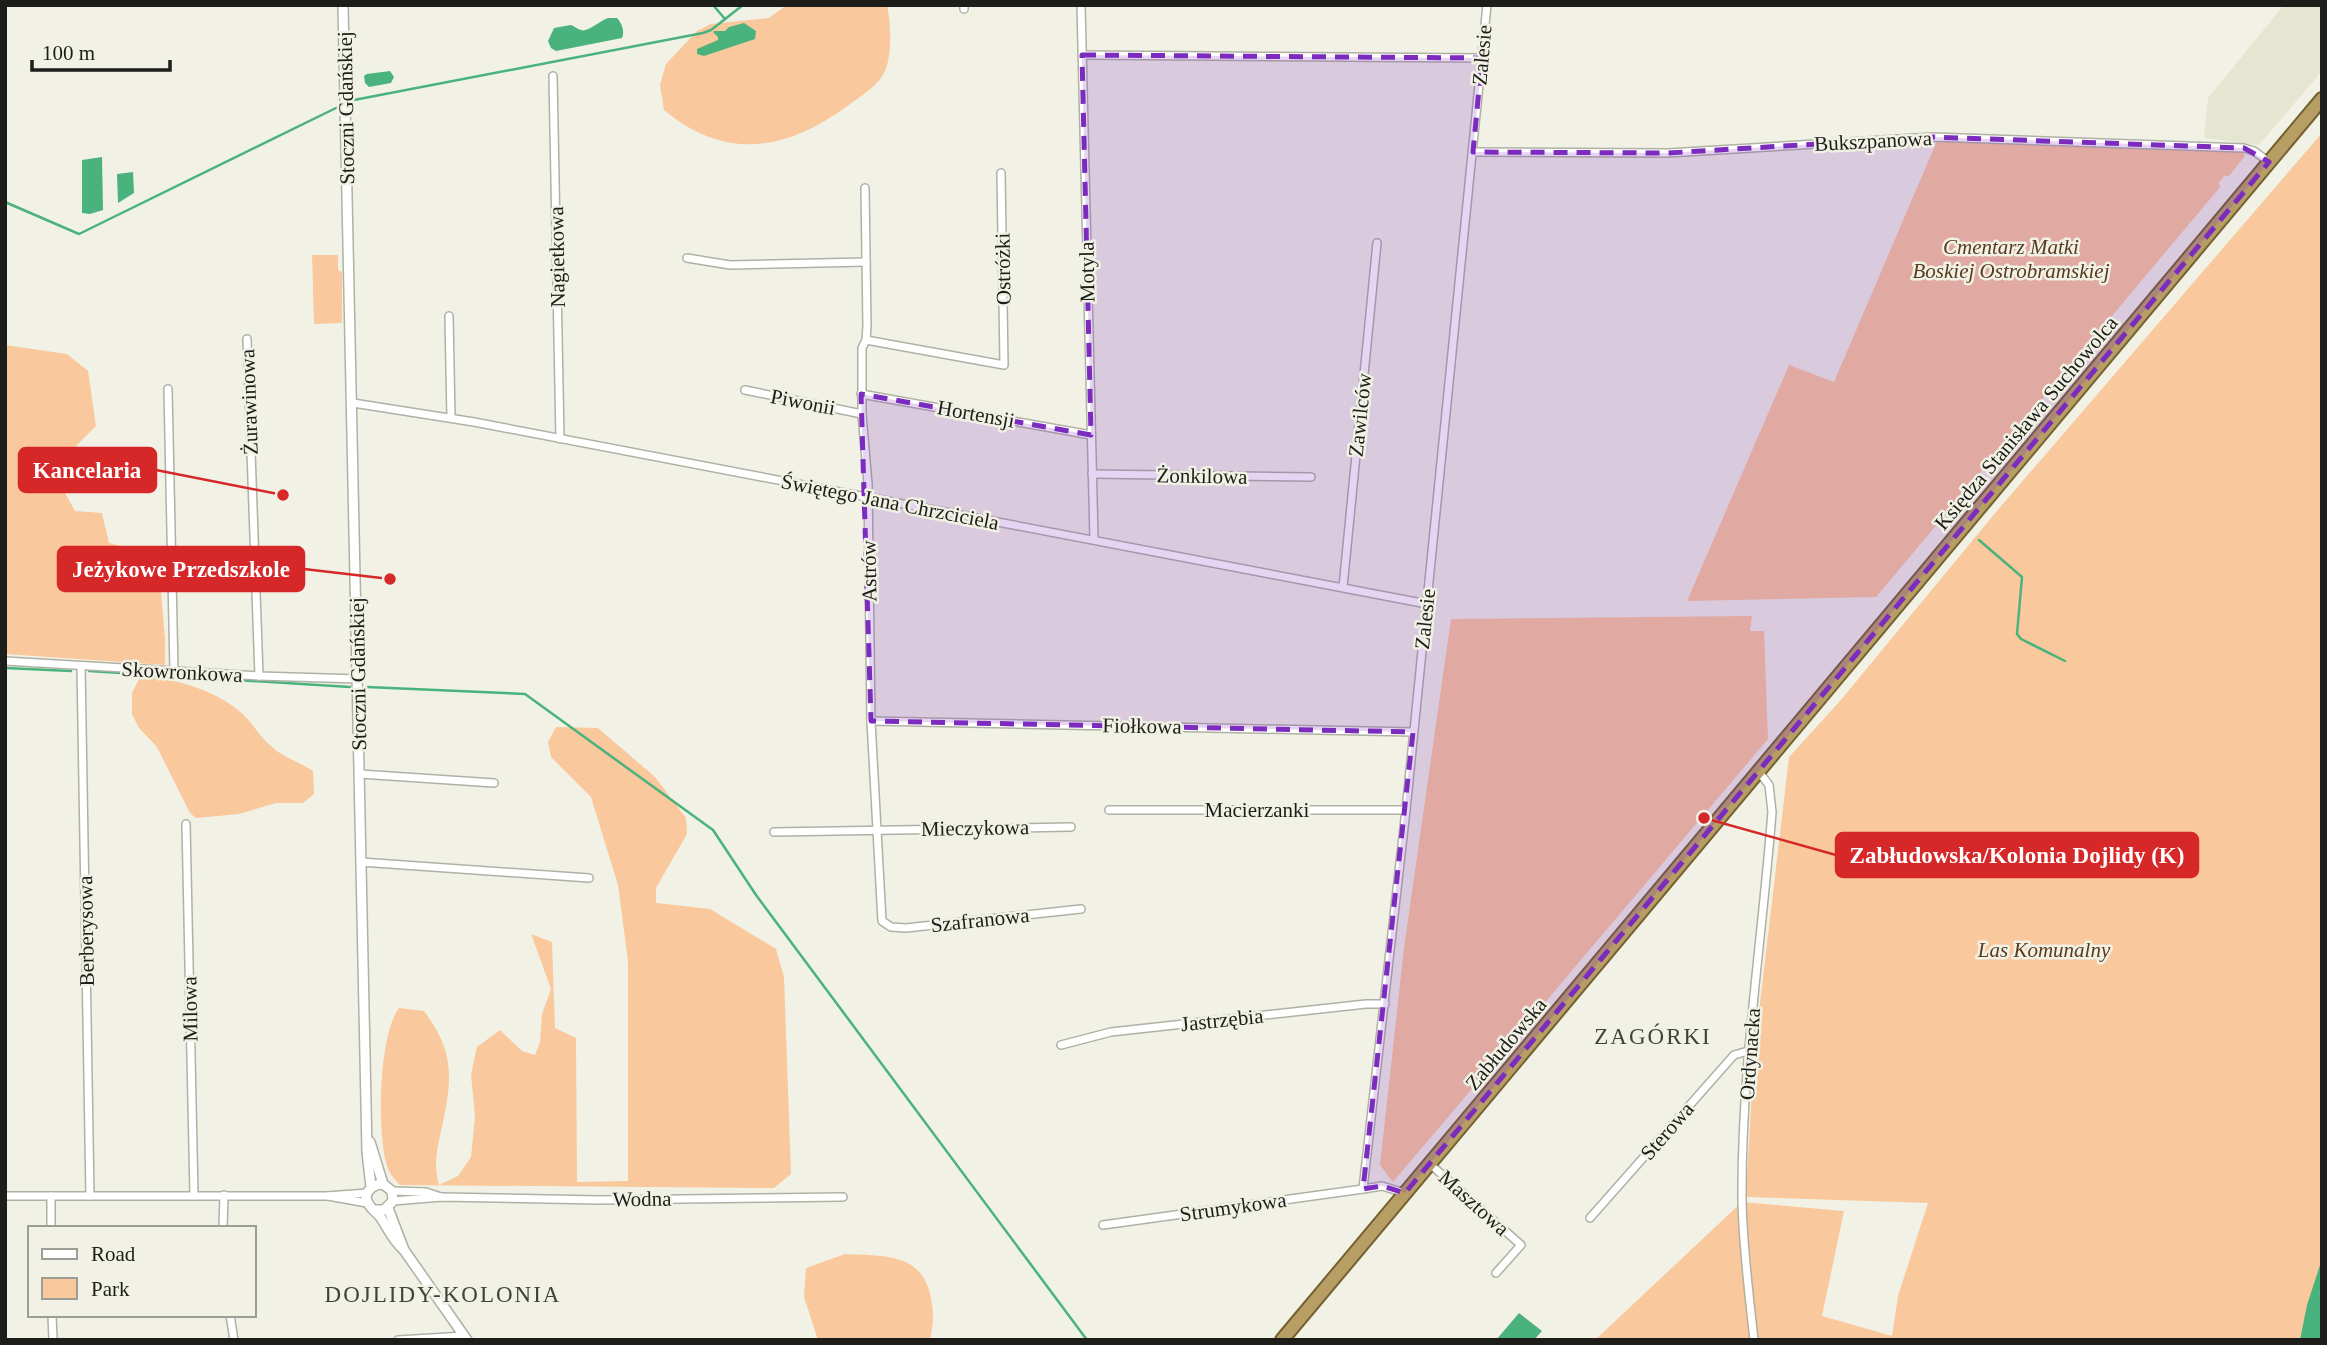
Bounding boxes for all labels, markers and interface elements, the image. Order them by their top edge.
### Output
street label: Zalesie [1467,24,1497,86]
scale bar [32,28,170,72]
street label: Stoczni Gdańskiej [333,31,359,185]
text: 100 m [42,41,95,65]
street label: Bukszpanowa [1814,126,1933,156]
street label: Nagietkowa [544,205,570,308]
street label: Ostróżki [990,232,1016,305]
park label: Cmentarz Matki Boskiej Ostrobramskiej [1913,235,2110,283]
street label: Motyla [1074,241,1100,303]
street label: Księdza Stanisława Suchowolca [1929,311,2123,535]
street label: Żurawinowa [235,348,263,455]
street label: Zawilców [1344,371,1376,458]
street label: Piwonii [769,384,838,420]
street label: Hortensji [935,395,1017,433]
callout: Kancelaria [19,448,156,492]
text: Kancelaria [33,458,142,483]
street label: Żonkilowa [1156,463,1248,489]
street label: Świętego Jana Chrzciciela [779,469,1002,535]
street label: Astrów [856,539,882,602]
callout: Jeżykowe Przedszkole [58,547,304,591]
text: Jeżykowe Przedszkole [72,557,290,582]
street label: Zalesie [1410,588,1440,650]
street label: Stoczni Gdańskiej [345,597,371,751]
street label: Skowronkowa [121,657,244,687]
street label: Fiołkowa [1102,713,1183,739]
street label: Macierzanki [1205,798,1310,822]
street label: Mieczykowa [921,815,1030,841]
callout: Zabłudowska/Kolonia Dojlidy (K) [1836,833,2198,877]
text: Zabłudowska/Kolonia Dojlidy (K) [1850,843,2184,868]
street label: Berberysowa [73,875,99,987]
street label: Szafranowa [929,903,1031,937]
park label: Las Komunalny [1977,938,2111,962]
street label: Milowa [177,975,203,1042]
street label: Zabłudowska [1460,992,1552,1095]
street label: Jastrzębia [1180,1004,1265,1036]
street label: Ordynacka [1735,1007,1765,1101]
district label: ZAGÓRKI [1594,1023,1712,1049]
street label: Sterowa [1635,1097,1699,1165]
street label: Masztowa [1434,1165,1515,1241]
street label: Wodna [612,1186,672,1212]
street label: Strumykowa [1178,1188,1288,1226]
legend [28,1226,256,1317]
text: Road [91,1242,136,1266]
text: Park [91,1277,130,1301]
district label: DOJLIDY-KOLONIA [325,1282,561,1307]

